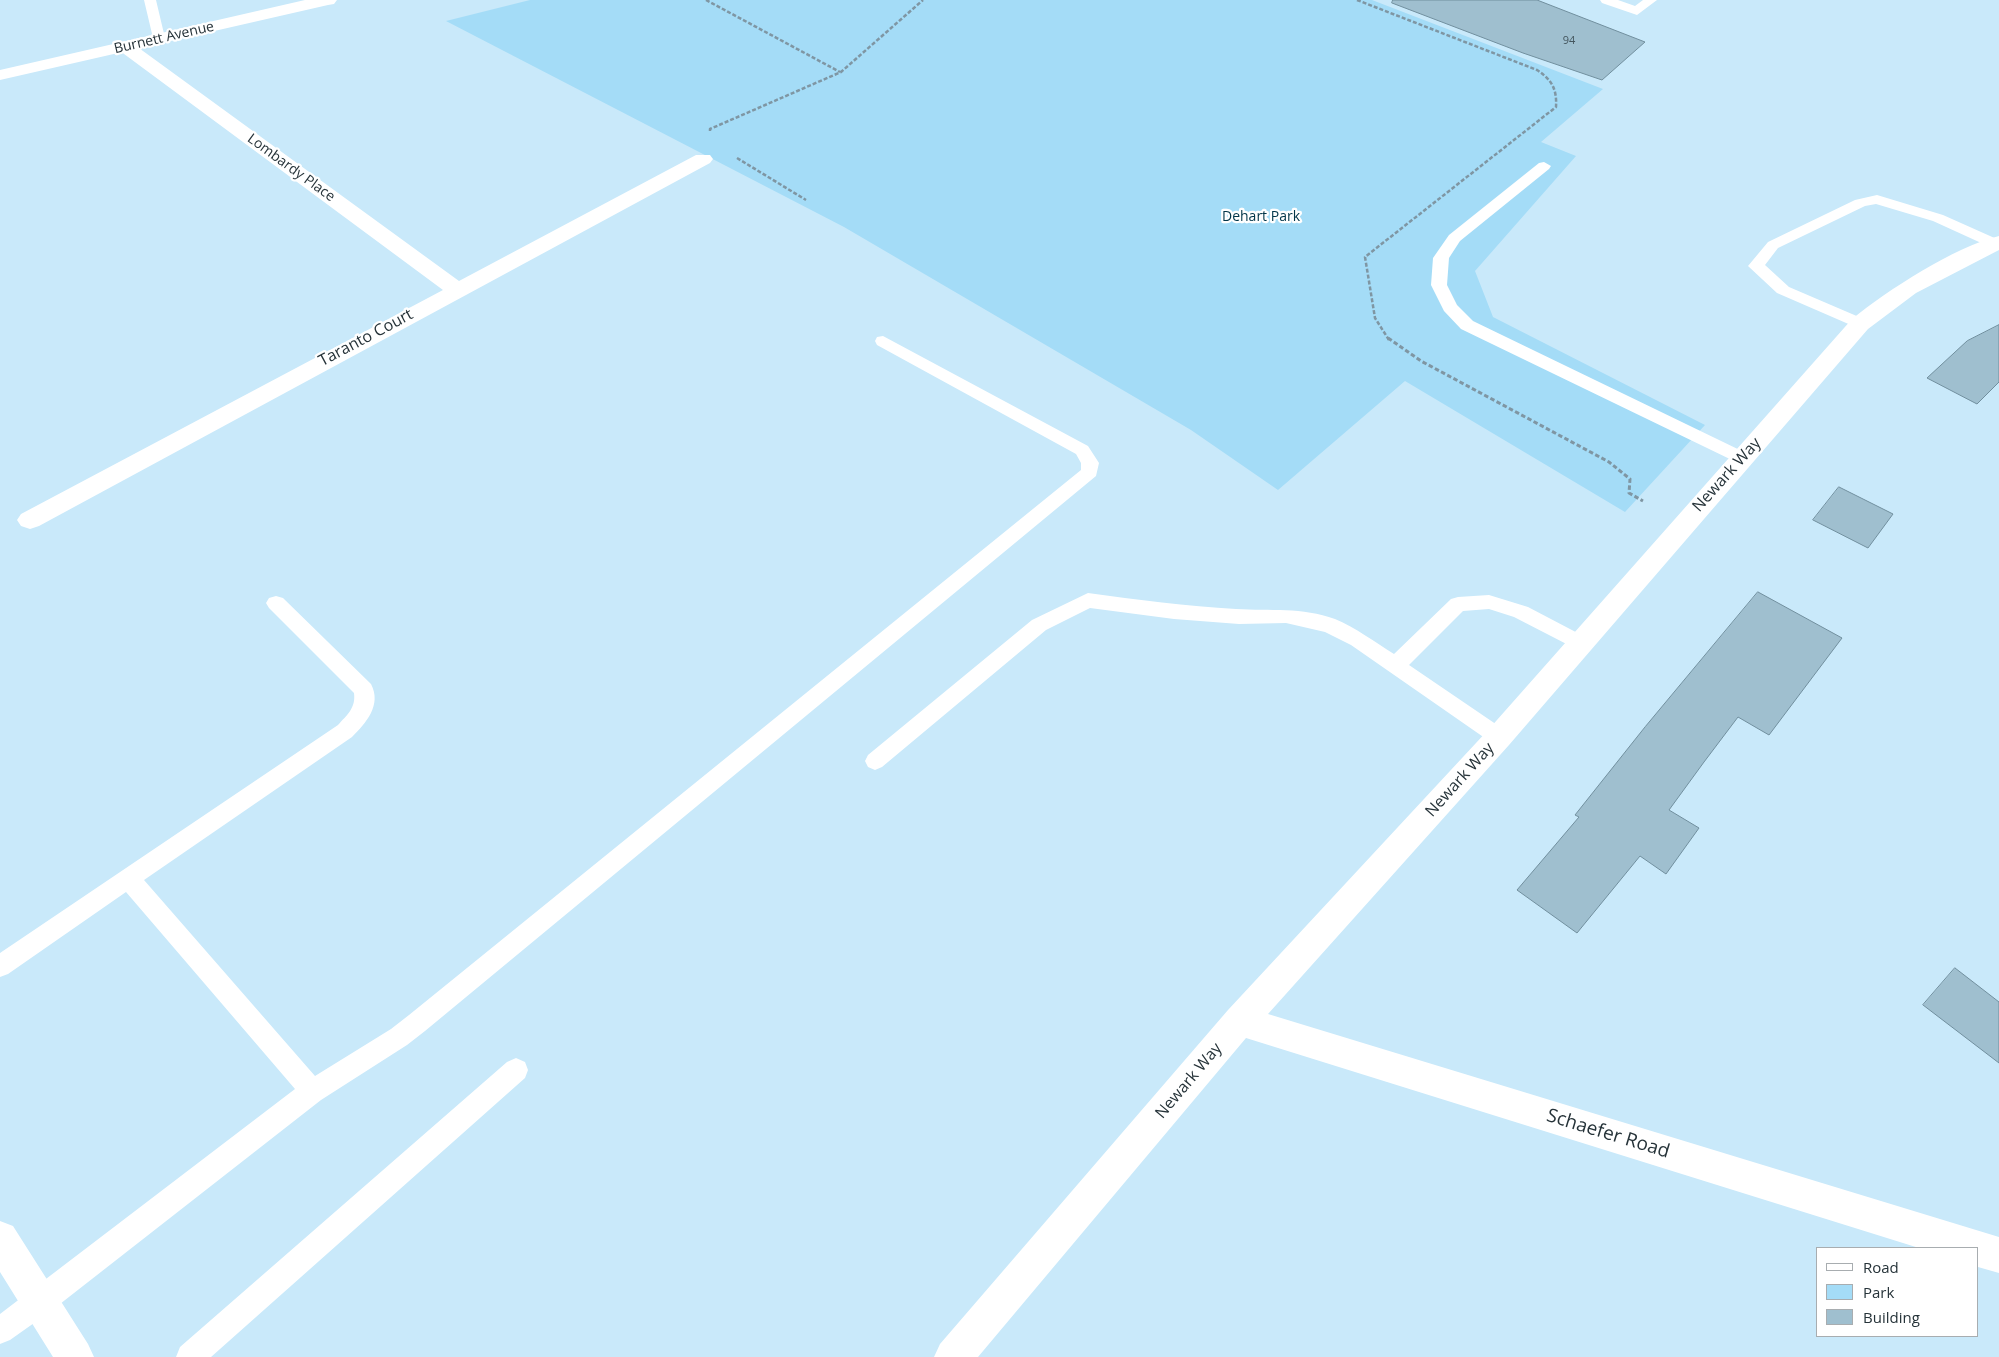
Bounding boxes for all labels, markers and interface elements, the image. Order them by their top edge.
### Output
street label: Burnett Avenue [112,18,216,58]
house number: 94 [1563,34,1575,48]
street label: Lombardy Place [244,131,338,205]
park label: Dehart Park [1222,209,1300,225]
street label: Taranto Court [315,305,417,371]
street label: Newark Way [1689,434,1765,516]
street label: Newark Way [1422,739,1498,821]
street label: Newark Way [1152,1039,1226,1123]
street label: Schaefer Road [1544,1104,1672,1164]
legend [1816,1247,1979,1337]
text: Road [1863,1257,1899,1277]
text: Park [1863,1282,1894,1302]
text: Building [1863,1307,1920,1327]

